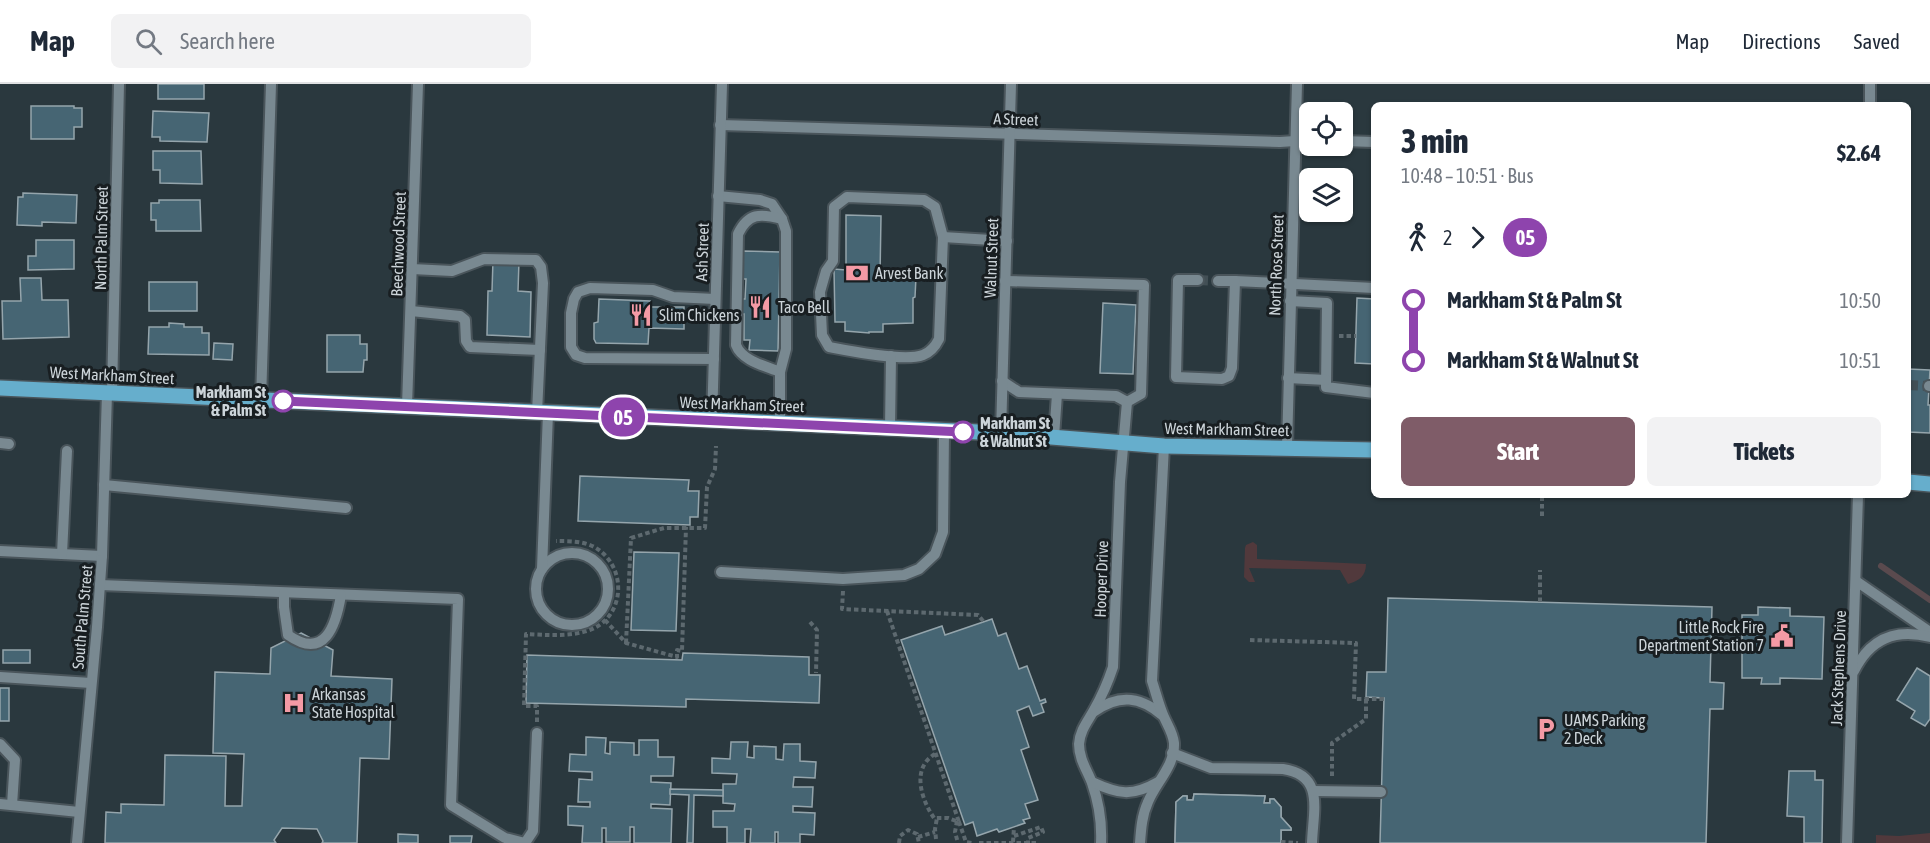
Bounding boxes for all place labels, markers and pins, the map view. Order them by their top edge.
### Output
bank icon: Arvest Bank [844,260,870,286]
place label: Arvest Bank [875,264,944,282]
restaurant icon: Taco Bell [747,294,773,320]
place label: Taco Bell [778,298,831,316]
restaurant icon: Slim Chickens [628,302,654,328]
place label: Slim Chickens [659,306,740,324]
place label: Markham St & Palm St [196,383,266,419]
marker: Markham St & Palm St [272,390,294,412]
place label: Markham St & Walnut St [980,414,1051,450]
marker: Markham St & Walnut St [952,421,974,443]
place label: Little Rock Fire Department Station 7 [1638,618,1764,655]
public building icon: Little Rock Fire Department Station 7 [1769,623,1795,649]
place label: Arkansas State Hospital [312,685,395,722]
hospital icon: Arkansas State Hospital [281,690,307,716]
place label: UAMS Parking 2 Deck [1564,711,1646,747]
parking icon: UAMS Parking 2 Deck [1533,716,1559,742]

